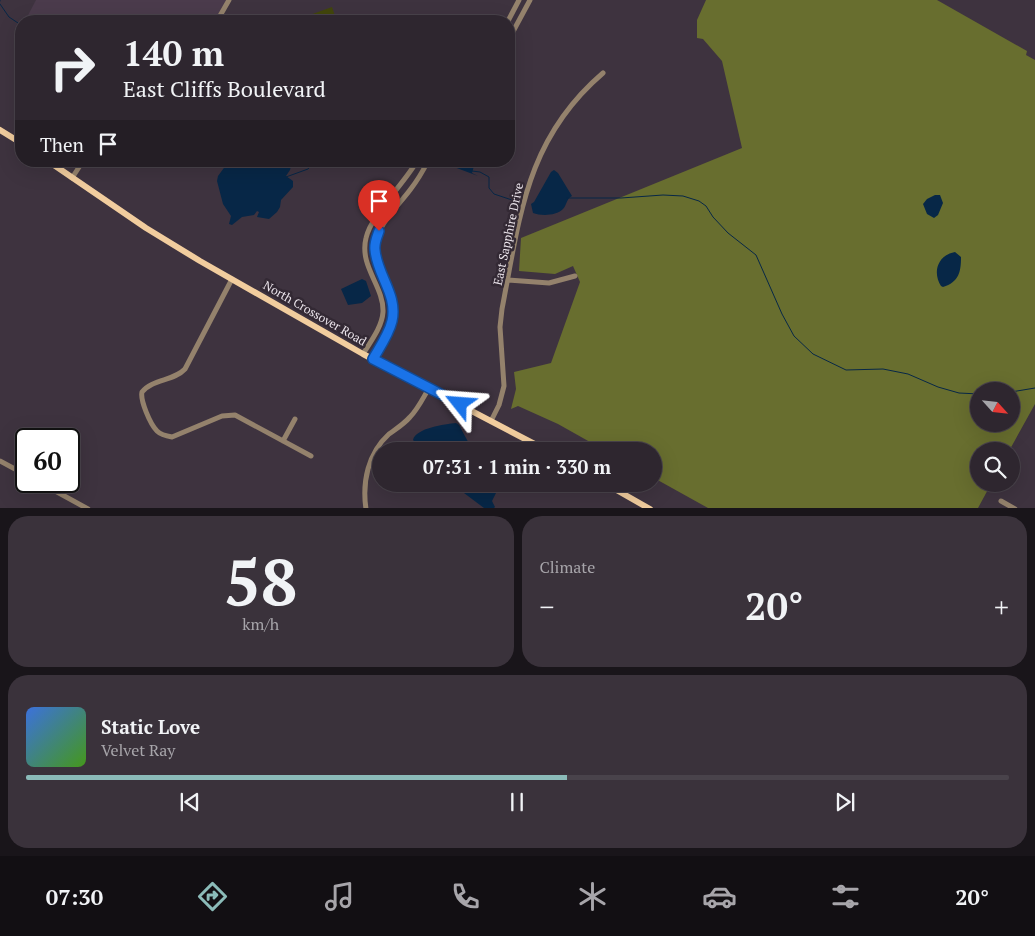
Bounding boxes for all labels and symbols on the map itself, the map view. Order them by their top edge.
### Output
pin [358,180,400,231]
street label: East Sapphire Drive [490,181,526,287]
street label: North Crossover Road [261,277,369,349]
position arrow [433,377,485,429]
north arrow [970,382,1020,432]
speed limit sign: 60 [15,428,80,493]

